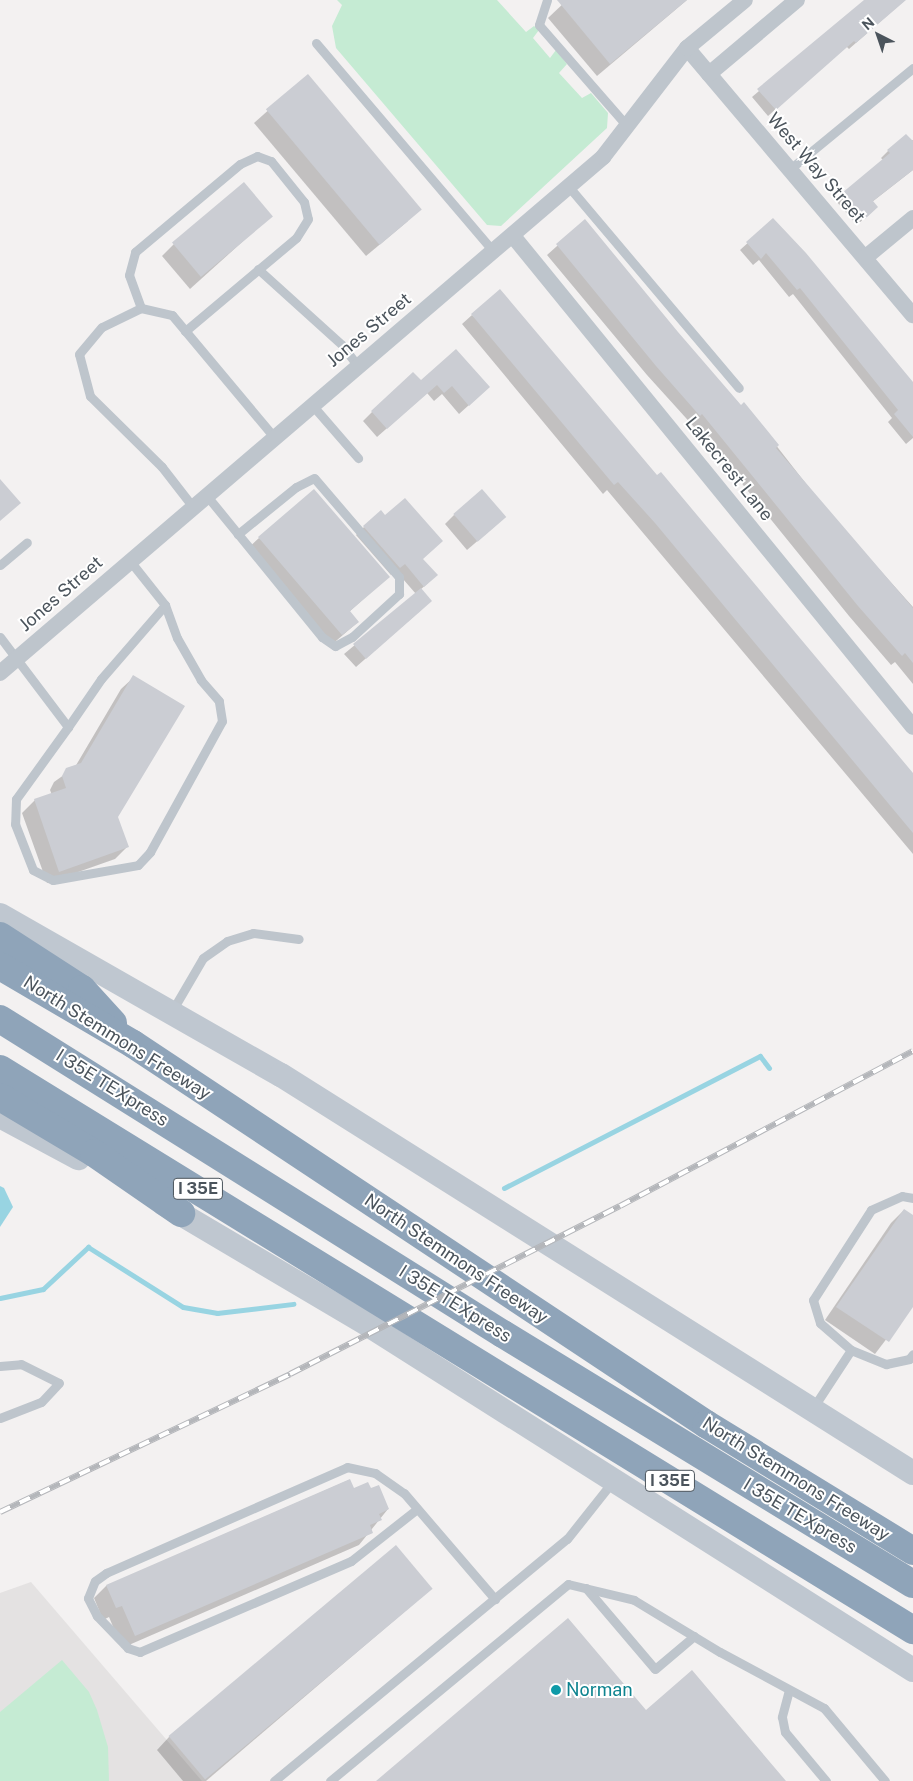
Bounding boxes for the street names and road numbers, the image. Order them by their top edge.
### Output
street label: West Way Street [762,108,870,228]
street label: Jones Street [322,288,416,372]
street label: Lakecrest Lane [680,413,778,525]
street label: Jones Street [15,552,107,636]
street label: North Stemmons Freeway [19,971,215,1105]
street label: I 35E TEXpress [52,1045,172,1131]
road number: I 35E [172,1176,224,1202]
street label: North Stemmons Freeway [360,1189,552,1329]
street label: I 35E TEXpress [395,1261,515,1347]
street label: North Stemmons Freeway [698,1412,894,1546]
road number: I 35E [644,1468,696,1494]
street label: I 35E TEXpress [739,1474,861,1558]

